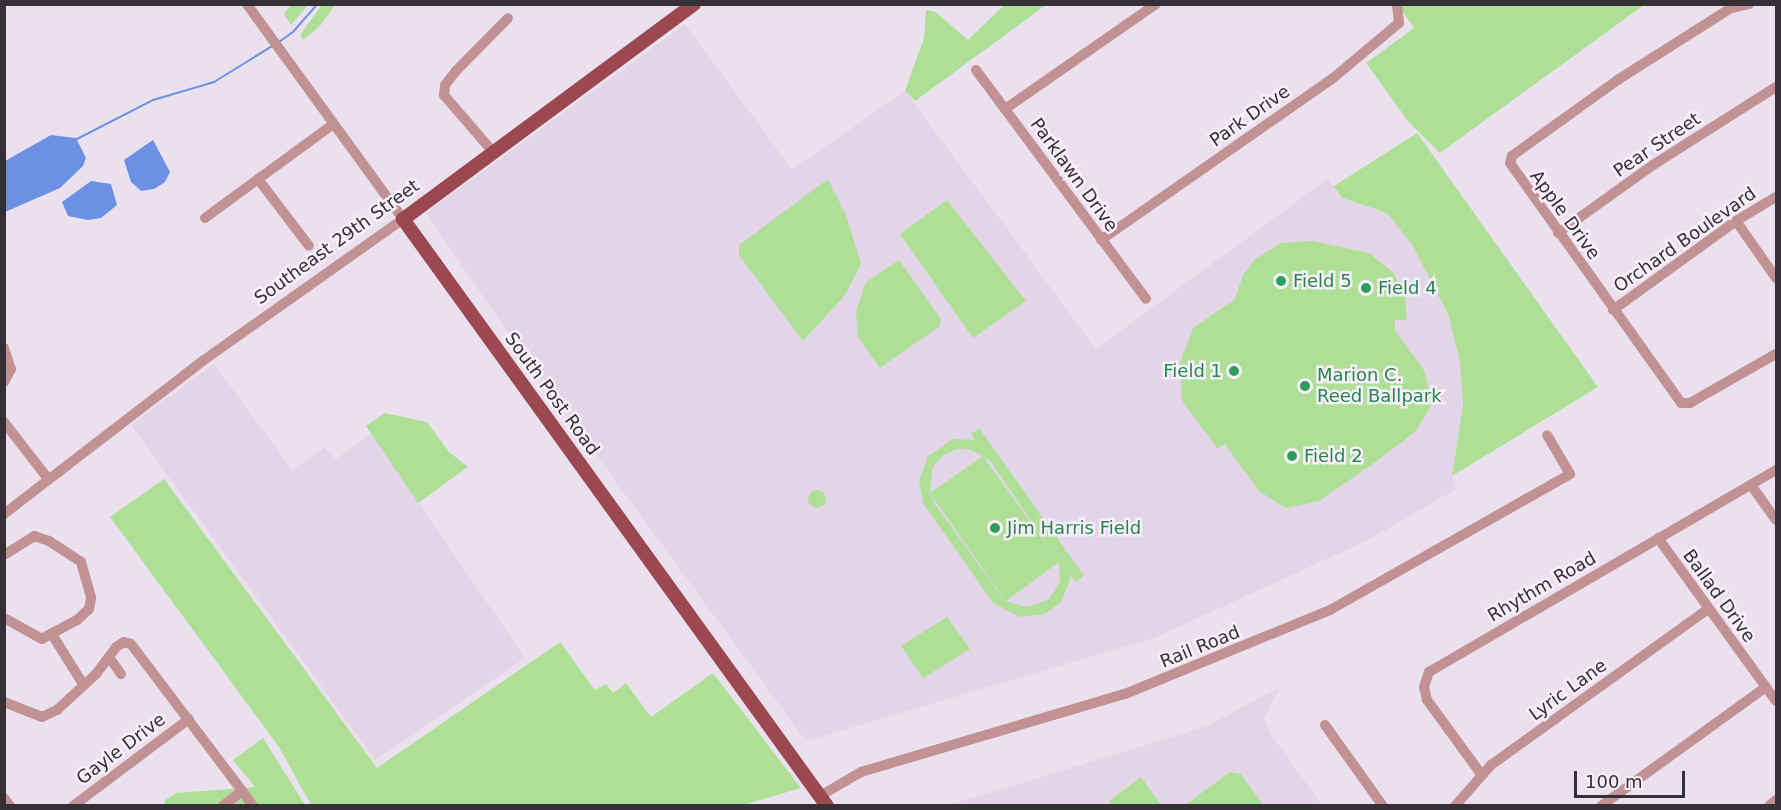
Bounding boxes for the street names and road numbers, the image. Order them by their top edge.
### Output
street label: Park Drive [1206,81,1294,151]
street label: Pear Street [1609,108,1705,182]
street label: Parklawn Drive [1026,114,1122,236]
street label: Apple Drive [1525,166,1605,264]
street label: Southeast 29th Street [250,175,424,309]
street label: Orchard Boulevard [1610,183,1760,297]
street label: South Post Road [500,328,604,460]
street label: Ballad Drive [1678,545,1760,647]
street label: Rhythm Road [1484,547,1600,627]
street label: Rail Road [1157,621,1243,673]
street label: Lyric Lane [1525,655,1611,725]
street label: Gayle Drive [72,709,170,789]

